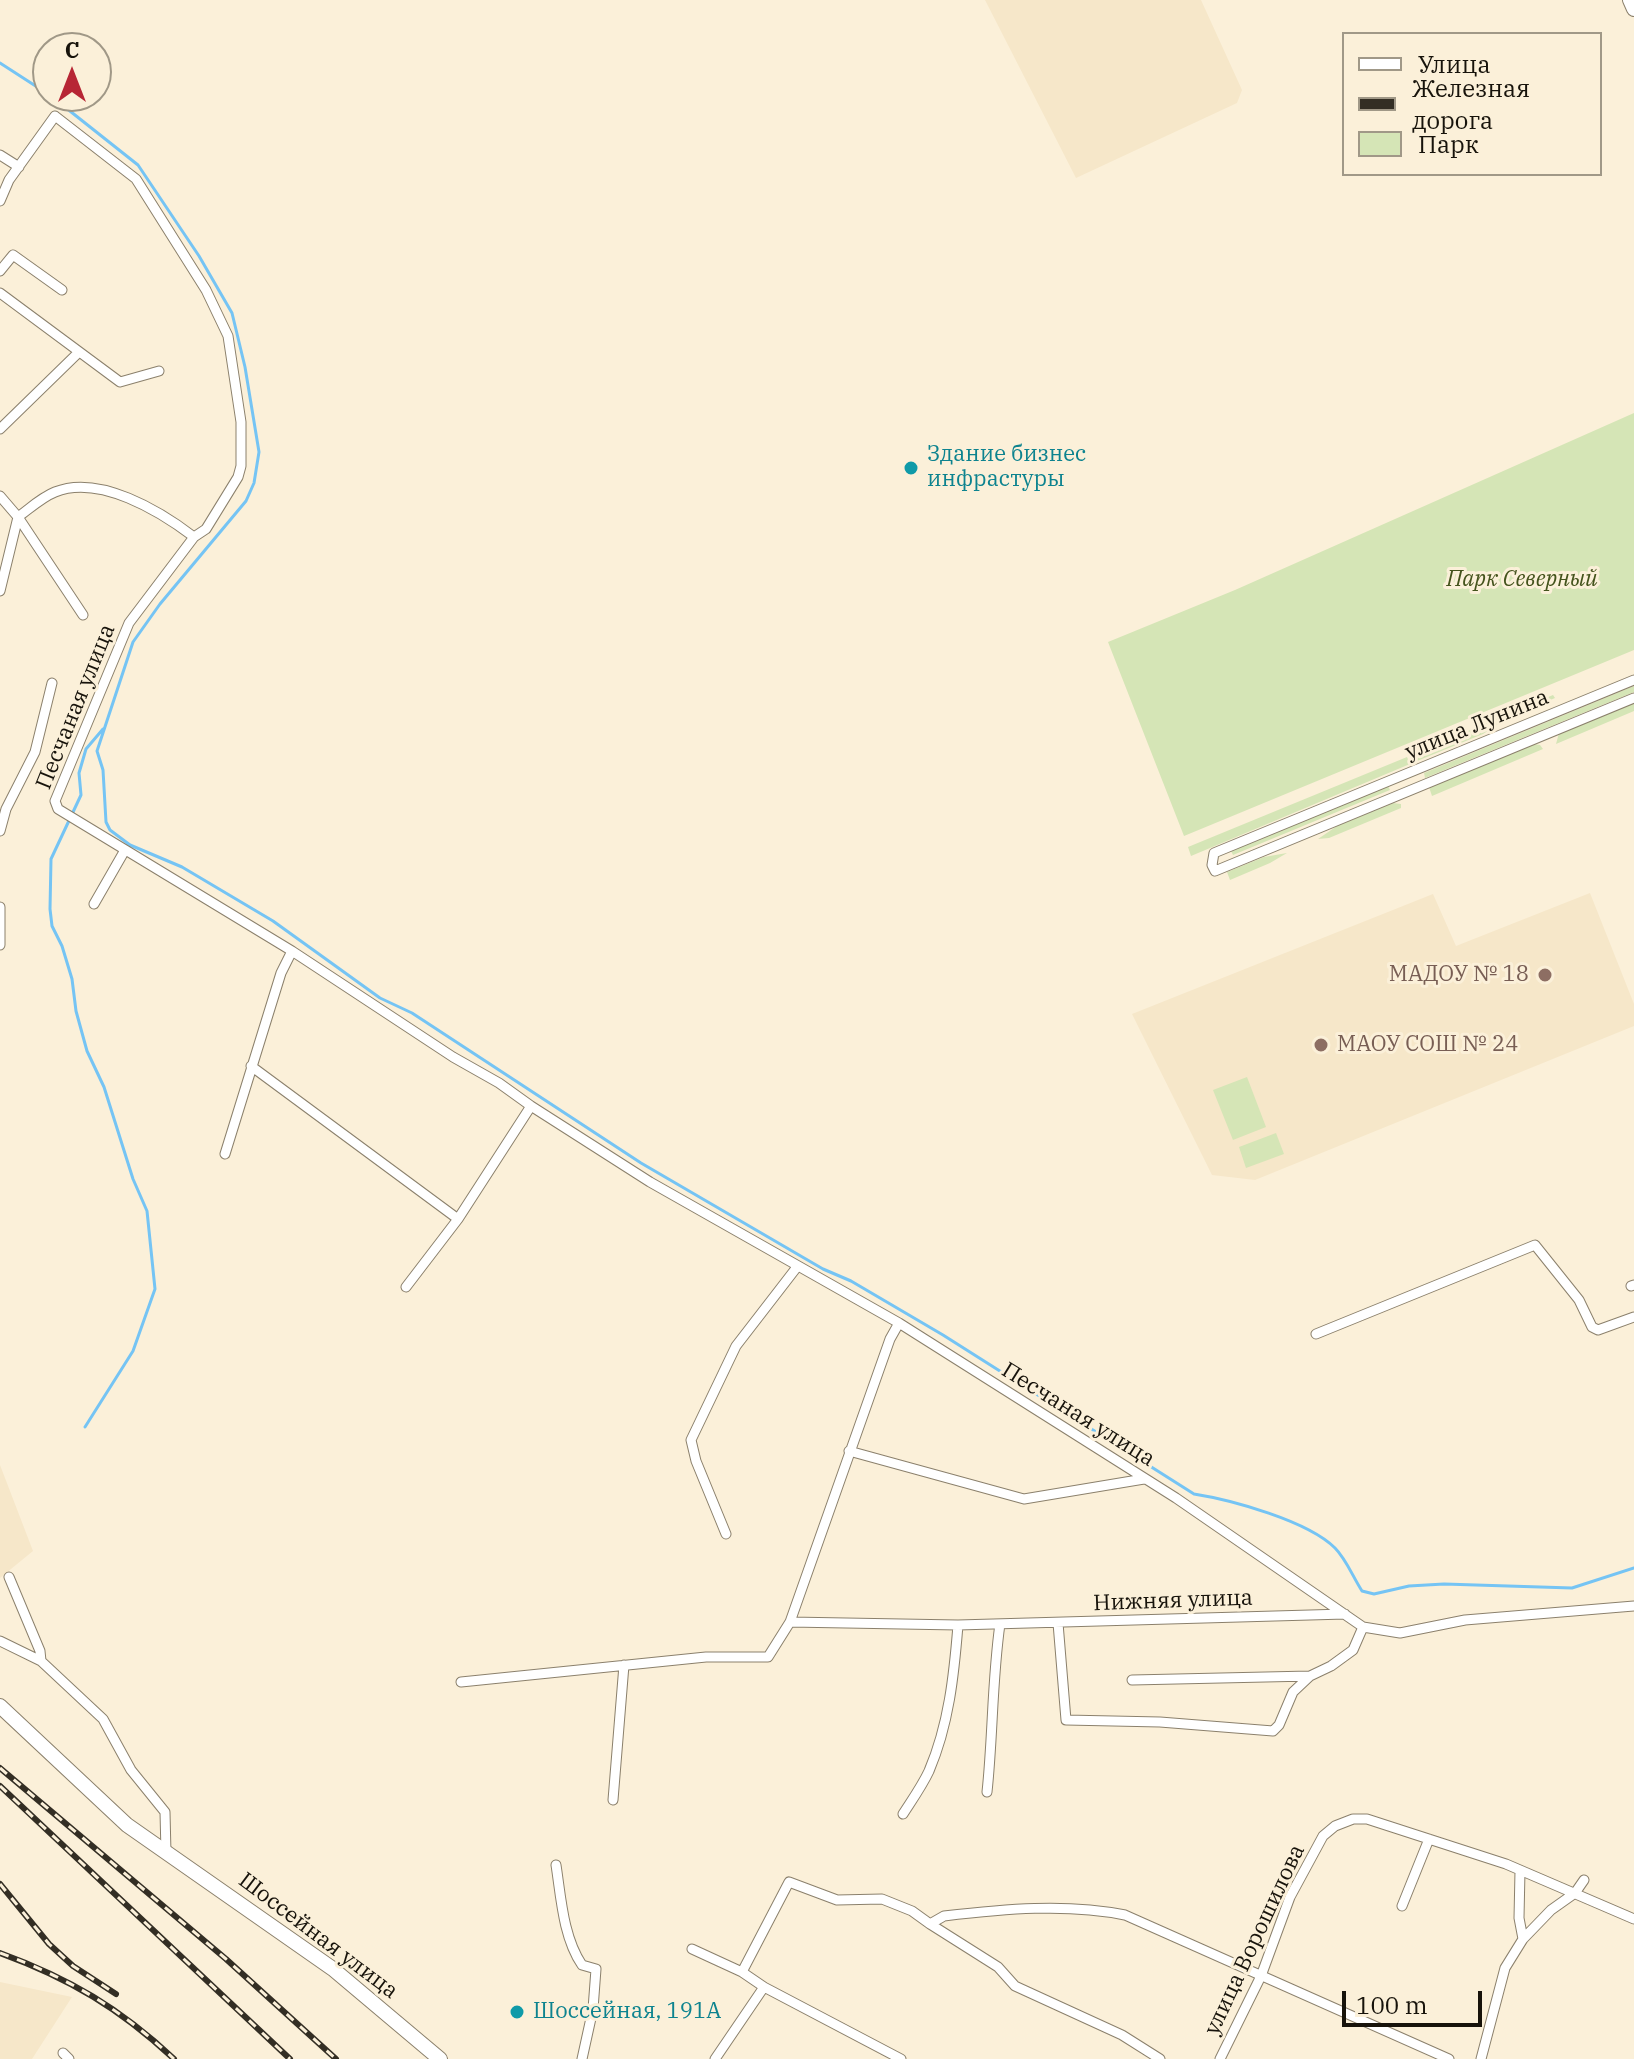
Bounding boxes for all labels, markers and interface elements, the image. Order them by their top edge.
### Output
north arrow [32,32,112,112]
legend [1342,32,1602,176]
text: С [65,35,79,64]
text: Улица [1418,48,1491,80]
text: Железная дорога [1412,72,1530,136]
text: Парк [1418,128,1479,160]
place label: Здание бизнес инфрастуры [927,442,1086,494]
marker: Здание бизнес инфрастуры [902,459,920,477]
park label: Парк Северный [1446,567,1598,593]
street label: Песчаная улица [31,621,121,793]
street label: улица Лунина [1401,684,1553,766]
place label: МАДОУ № 18 [1389,962,1529,988]
marker: МАДОУ № 18 [1536,966,1554,984]
place label: МАОУ СОШ № 24 [1337,1032,1518,1058]
marker: МАОУ СОШ № 24 [1312,1036,1330,1054]
street label: Песчаная улица [997,1357,1159,1473]
street label: Нижняя улица [1093,1585,1253,1617]
street label: улица Ворошилова [1199,1840,1311,2040]
street label: Шоссейная улица [233,1867,403,2005]
scale bar [1346,1975,1486,2025]
text: 100 m [1356,1989,1428,2021]
place label: Шоссейная, 191А [533,1999,721,2025]
marker: Шоссейная, 191А [508,2003,526,2021]

